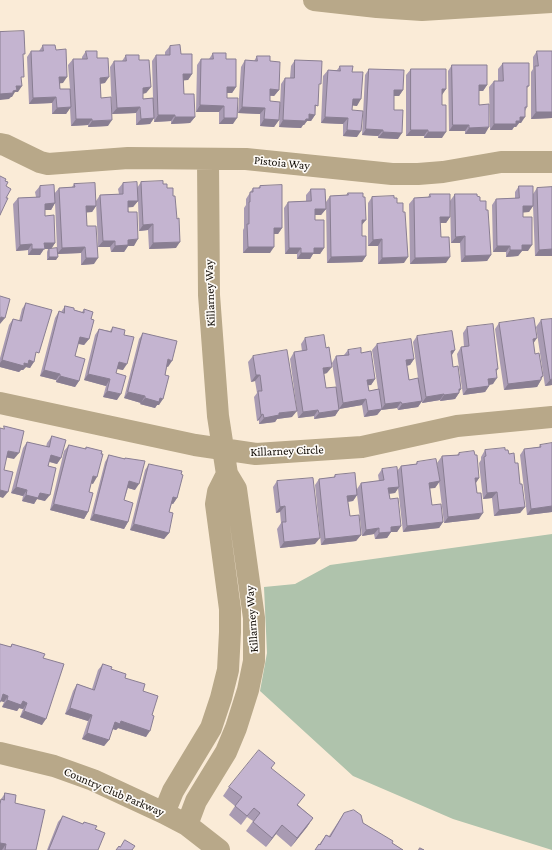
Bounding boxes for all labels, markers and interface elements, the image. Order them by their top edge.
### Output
street label: Pistoia Way [253,153,311,173]
street label: Killarney Way [202,259,218,327]
street label: Killarney Circle [250,443,324,459]
street label: Killarney Way [242,585,262,653]
street label: Country Club Parkway [62,764,166,820]

